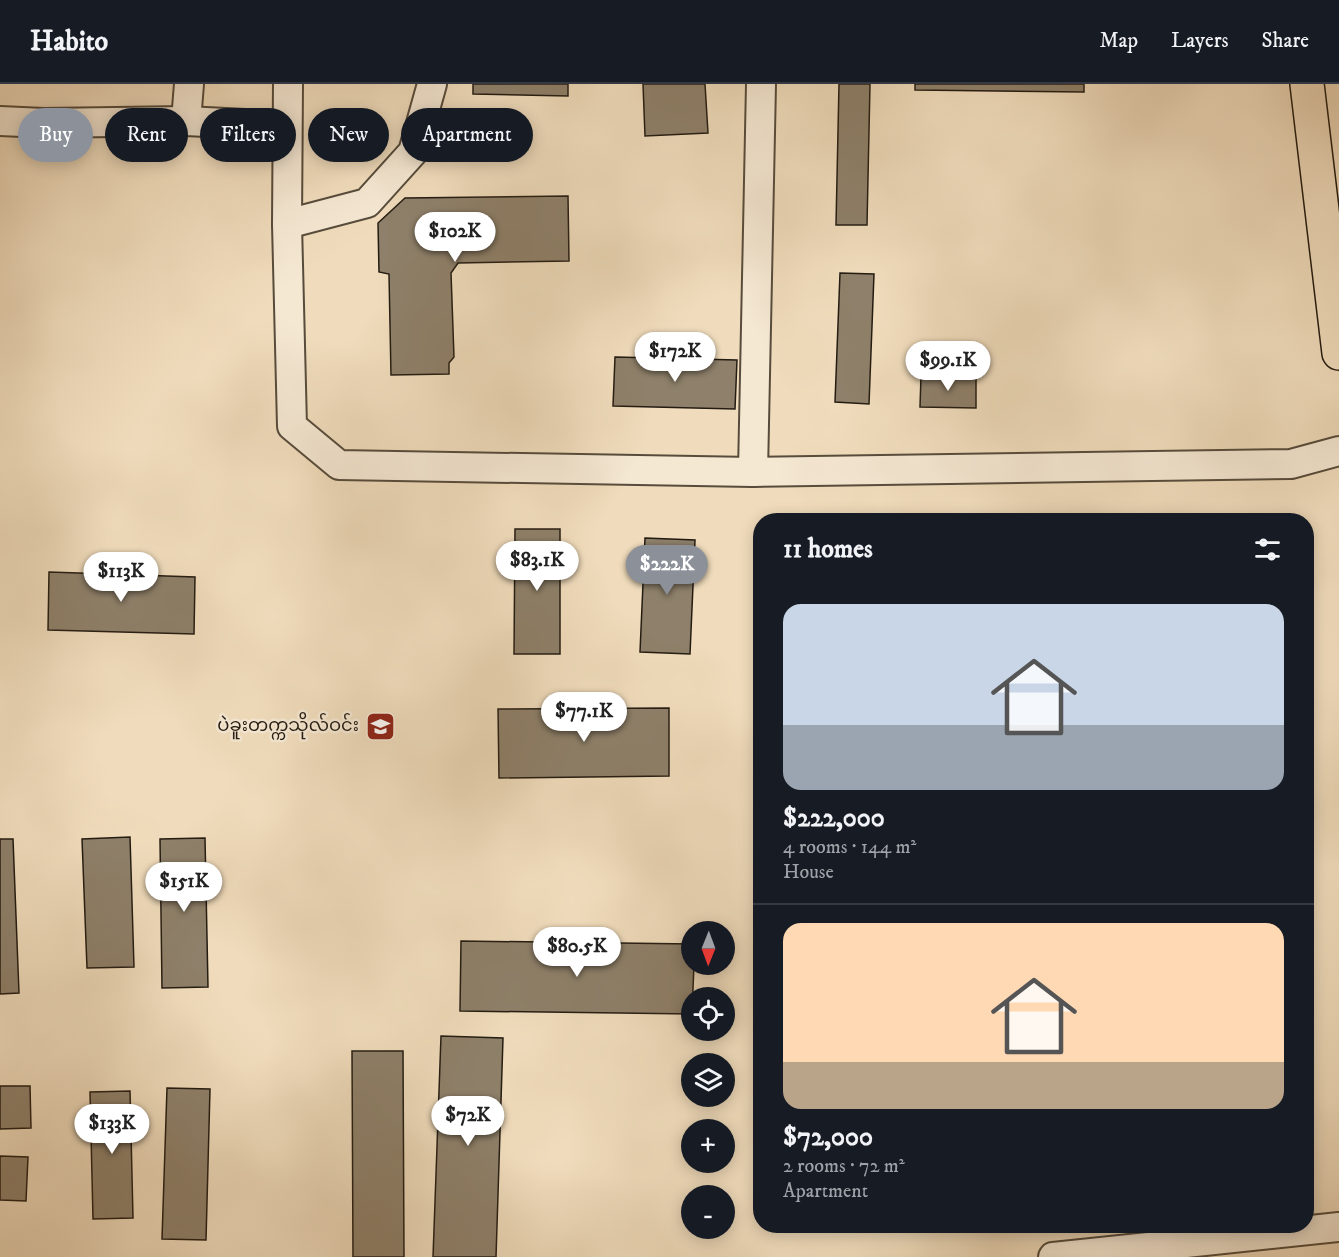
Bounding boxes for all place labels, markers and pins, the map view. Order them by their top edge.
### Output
pin: $102K [413,212,497,263]
pin: $172K [633,332,717,383]
pin: $99.1K [899,341,997,392]
pin: $83.1K [488,541,586,592]
pin: $222K [625,545,709,596]
pin: $113K [79,552,163,603]
pin: $77.1K [535,692,633,743]
school or university icon: ပဲခူးတက္ကသိုလ်ဝင်း [364,710,396,742]
place label: ပဲခူးတက္ကသိုလ်ဝင်း [217,711,359,740]
pin: $151K [142,862,226,913]
pin: $80.5K [528,927,626,978]
pin: $72K [432,1096,504,1147]
pin: $133K [70,1104,154,1155]

